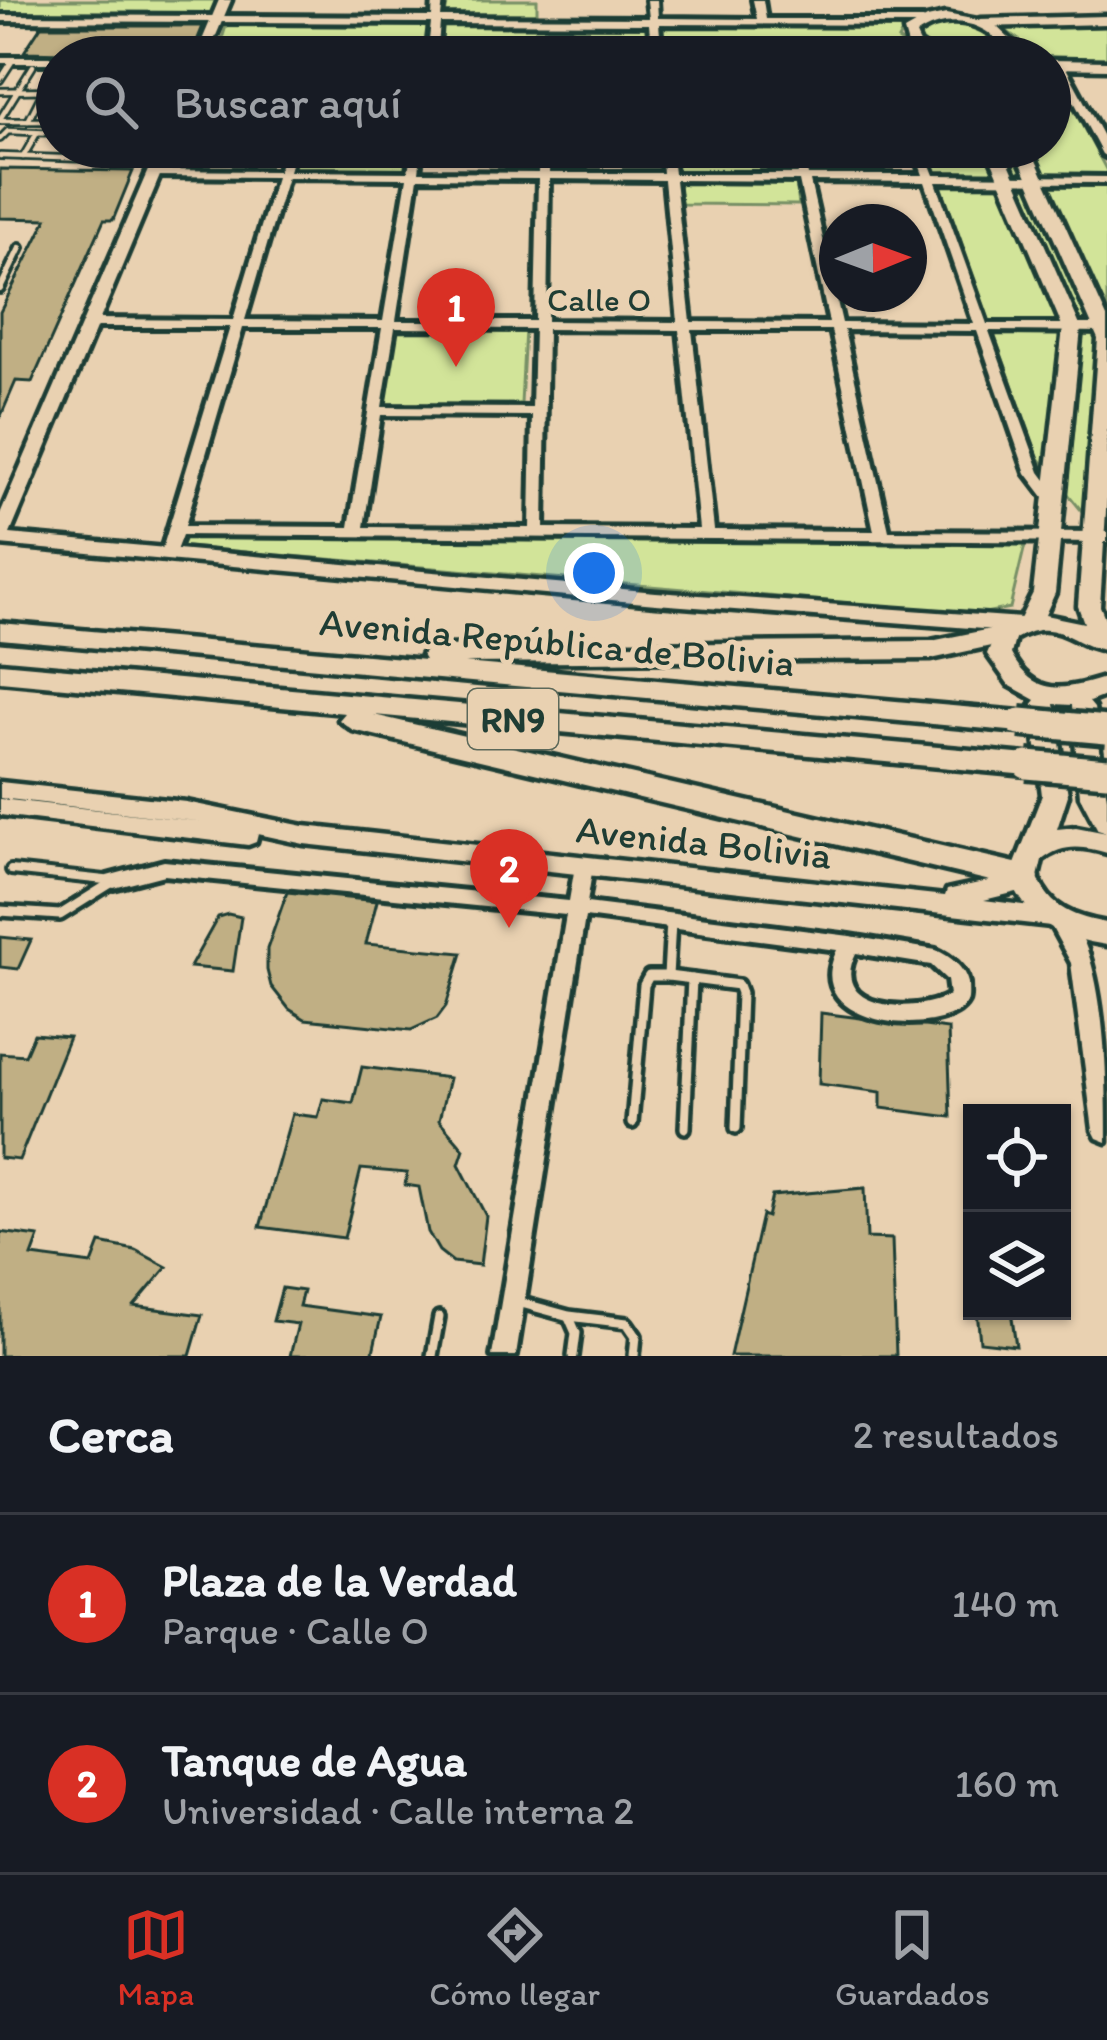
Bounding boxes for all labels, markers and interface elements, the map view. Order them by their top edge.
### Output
search box [36,36,1071,168]
icon: search [78,69,144,135]
text: Buscar aquí [174,75,401,129]
north arrow [819,204,927,312]
pin: 1 [417,268,495,367]
street label: Calle O [547,280,651,319]
your location [564,543,624,603]
street label: Avenida República de Bolivia [318,598,796,686]
road number: RN9 [468,689,558,749]
street label: Avenida Bolivia [574,805,834,879]
pin: 2 [470,829,548,928]
map controls [963,1104,1071,1320]
button: locate [963,1104,1071,1212]
button: layers [963,1212,1071,1320]
text: Cerca [48,1404,174,1465]
text: 2 resultados [853,1411,1059,1458]
text: Plaza de la Verdad [162,1553,517,1607]
text: 1 [78,1580,96,1627]
text: 140 m [952,1580,1059,1627]
text: Parque · Calle O [162,1607,429,1654]
text: Tanque de Agua [162,1733,467,1787]
text: 2 [77,1760,97,1807]
text: 160 m [955,1760,1059,1807]
text: Universidad · Calle interna 2 [162,1787,634,1834]
tab: Mapa [117,1902,194,2013]
tab: Cómo llegar [429,1902,600,2013]
tab: Guardados [835,1902,990,2013]

